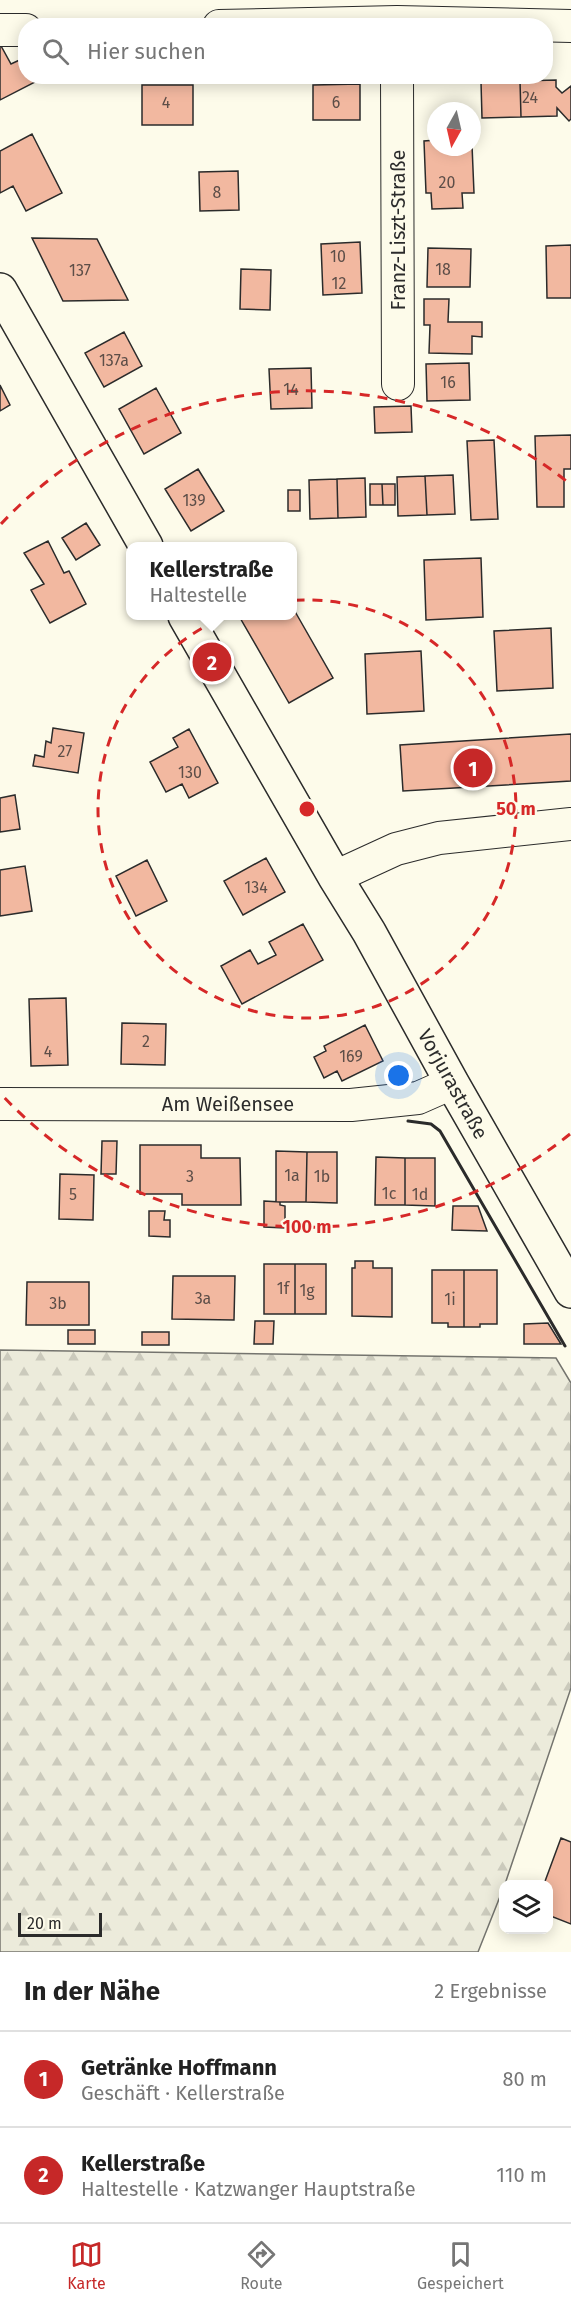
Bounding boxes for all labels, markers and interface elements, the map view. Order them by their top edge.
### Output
search box [18,18,553,84]
icon: search [39,35,72,68]
text: Hier suchen [87,38,206,65]
house number: 24 [522,88,538,107]
house number: 4 [162,93,171,112]
house number: 6 [332,93,340,112]
north arrow [427,102,481,156]
street label: Franz-Liszt-Straße [386,150,410,310]
house number: 20 [439,173,455,192]
house number: 8 [213,183,222,202]
house number: 10 [330,247,346,266]
house number: 18 [435,260,451,279]
house number: 137 [69,261,91,280]
house number: 12 [332,274,346,293]
house number: 137a [99,351,129,370]
house number: 16 [440,373,456,392]
house number: 14 [283,380,299,399]
house number: 139 [182,491,206,510]
popup [126,542,297,620]
text: Kellerstraße [149,556,274,583]
text: Haltestelle [149,583,247,607]
pin: 2 [192,640,232,684]
house number: 27 [58,742,72,761]
pin: 1 [454,746,492,790]
house number: 130 [178,763,202,782]
text: 50 m [496,798,536,820]
centre of rings [297,799,317,819]
house number: 134 [244,878,268,897]
street label: Vorjurastraße [413,1025,493,1143]
house number: 2 [142,1032,150,1051]
house number: 4 [44,1042,53,1061]
house number: 169 [339,1047,363,1066]
your location [384,1061,413,1090]
street label: Am Weißensee [162,1092,294,1116]
house number: 1a [284,1166,300,1185]
house number: 3 [186,1167,194,1186]
house number: 1b [314,1167,330,1186]
house number: 1c [382,1184,397,1203]
house number: 5 [69,1185,77,1204]
house number: 1d [412,1185,428,1204]
text: 100 m [283,1216,331,1238]
house number: 1f [277,1279,291,1298]
house number: 1g [299,1281,315,1300]
house number: 3a [195,1289,211,1308]
house number: 1i [444,1290,456,1309]
house number: 3b [49,1294,67,1313]
map controls [499,1880,553,1934]
button: layers [499,1880,553,1934]
scale bar [18,1910,102,1938]
text: 20 m [27,1914,62,1933]
text: In der Nähe [24,1976,160,2007]
text: 2 Ergebnisse [434,1979,547,2003]
text: Getränke Hoffmann [81,2054,277,2081]
text: 1 [39,2067,48,2091]
text: 80 m [502,2067,547,2091]
text: Geschäft · Kellerstraße [81,2081,285,2105]
text: Kellerstraße [81,2150,205,2177]
text: 2 [38,2163,49,2187]
text: 110 m [496,2163,547,2187]
text: Haltestelle · Katzwanger Hauptstraße [81,2177,416,2201]
tab: Karte [67,2238,106,2293]
tab: Route [240,2238,283,2293]
tab: Gespeichert [417,2238,504,2293]

